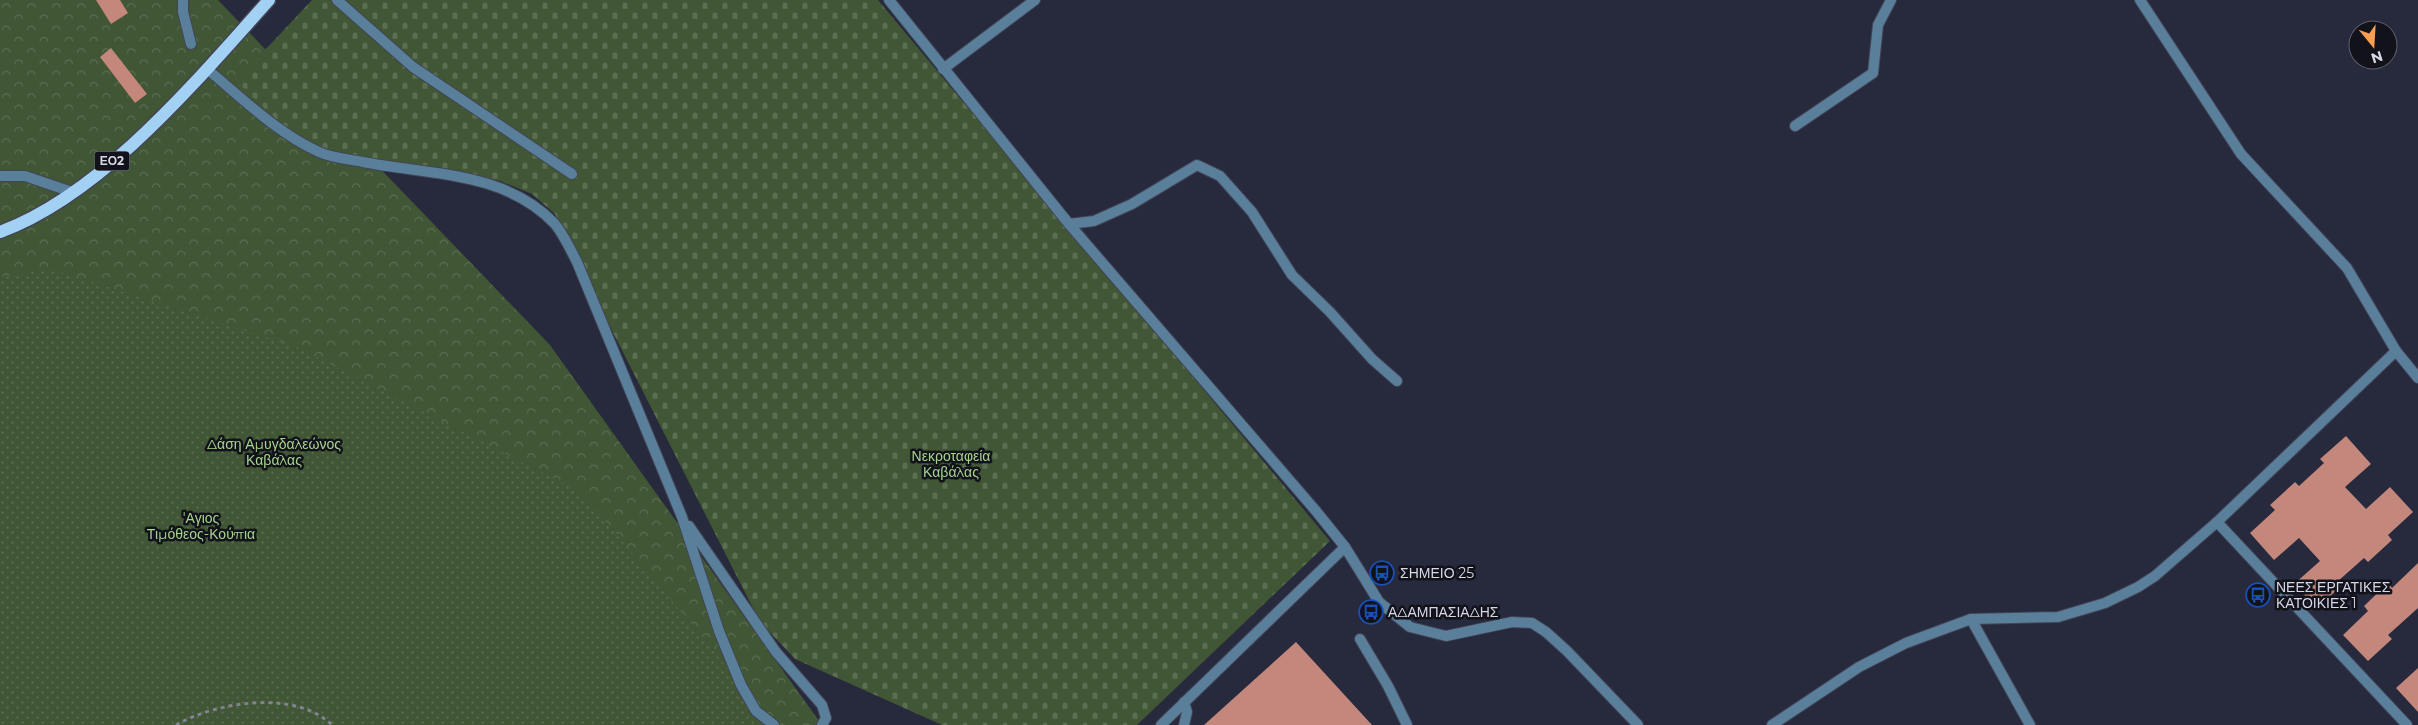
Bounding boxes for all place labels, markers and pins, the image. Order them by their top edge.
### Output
bus stop icon: ΣΗΜΕΙΟ 25 [1369,560,1395,586]
place label: ΣΗΜΕΙΟ 25 [1400,564,1474,582]
place label: ΝΕΕΣ ΕΡΓΑΤΙΚΕΣ ΚΑΤΟΙΚΙΕΣ 1 [2276,578,2391,612]
bus stop icon: ΝΕΕΣ ΕΡΓΑΤΙΚΕΣ ΚΑΤΟΙΚΙΕΣ 1 [2245,582,2271,608]
bus stop icon: ΑΔΑΜΠΑΣΙΑΔΗΣ [1358,599,1384,625]
place label: ΑΔΑΜΠΑΣΙΑΔΗΣ [1388,603,1499,621]

